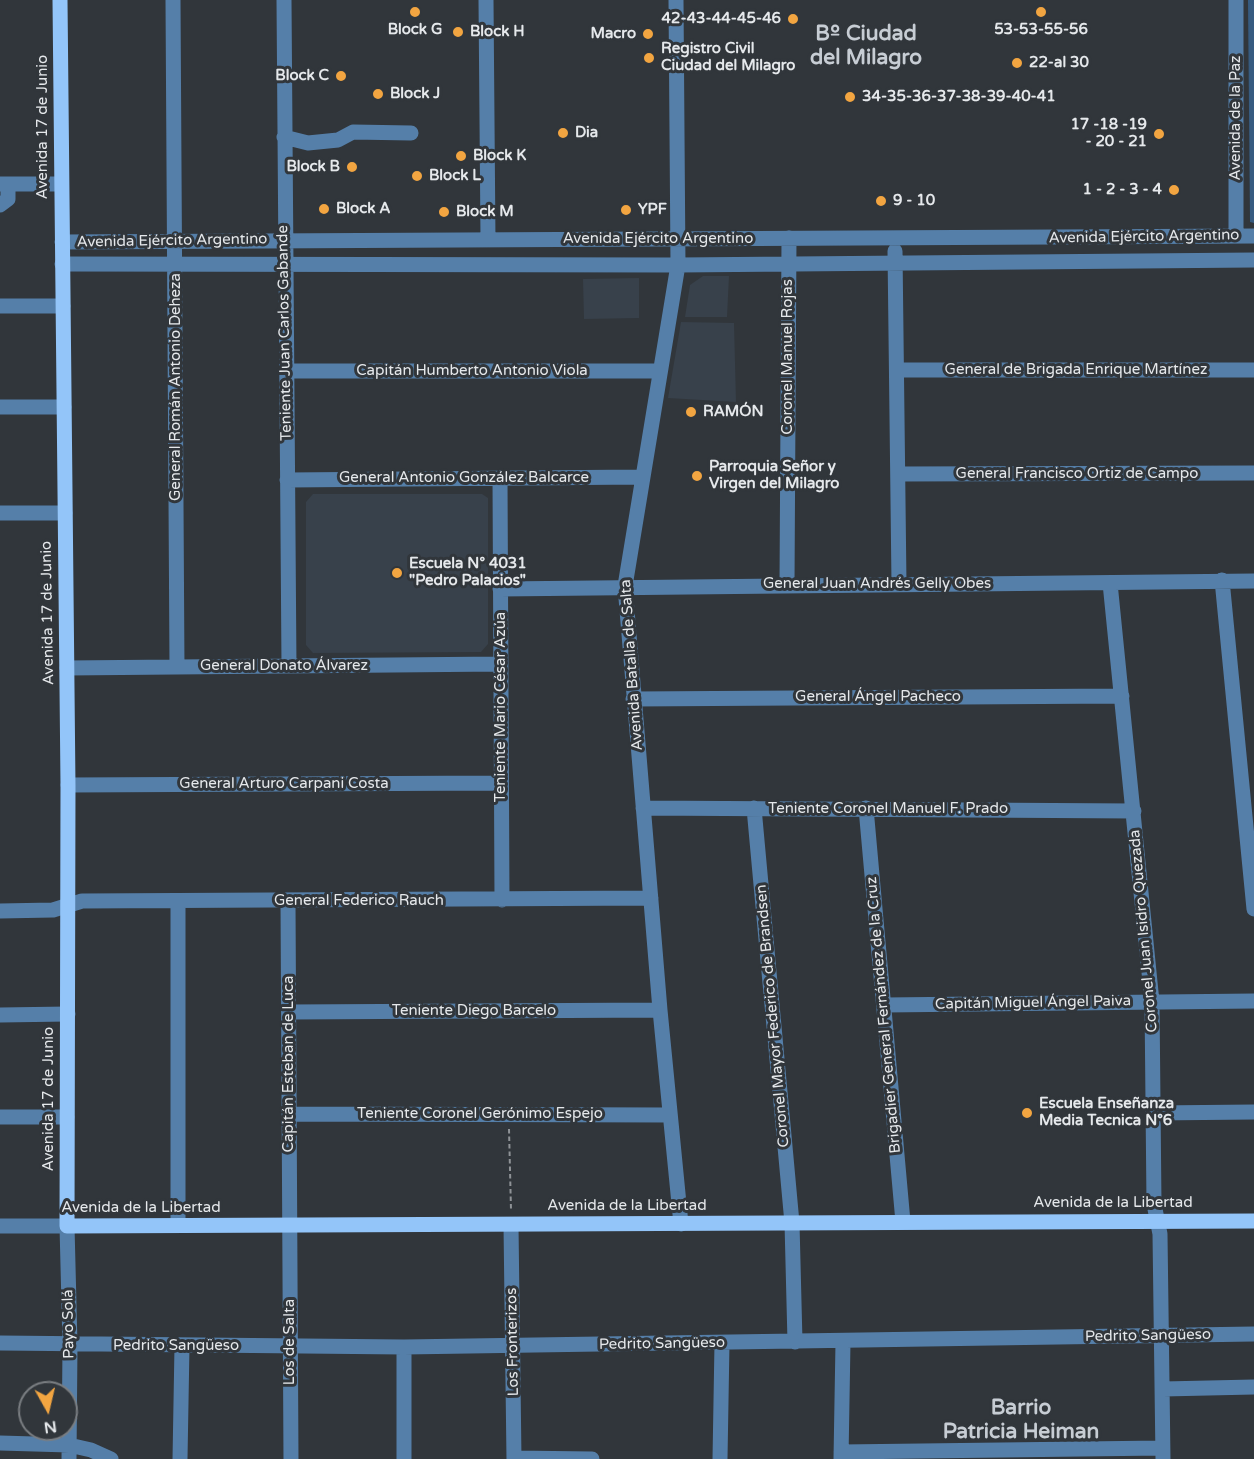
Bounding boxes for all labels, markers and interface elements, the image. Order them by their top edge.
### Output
marker: Block G [408,5,422,19]
marker: 53-53-55-56 [1034,5,1048,19]
place label: 42-43-44-45-46 [662,10,781,28]
marker: 42-43-44-45-46 [786,12,800,26]
place label: Block G [388,21,442,39]
district label: Bº Ciudad del Milagro [810,21,922,71]
place label: 53-53-55-56 [994,21,1088,39]
place label: Block H [470,23,525,41]
marker: Block H [451,25,465,39]
place label: Macro [590,25,636,43]
marker: Macro [641,27,655,41]
place label: Registro Civil Ciudad del Milagro [661,40,795,75]
marker: Registro Civil Ciudad del Milagro [642,51,656,65]
place label: 22-al 30 [1029,54,1089,72]
street label: Avenida 17 de Junio [34,55,52,199]
street label: Avenida de la Paz [1227,55,1245,181]
marker: 22-al 30 [1010,56,1024,70]
place label: Block C [275,67,329,85]
marker: Block C [334,69,348,83]
place label: Block J [390,85,440,103]
marker: Block J [371,87,385,101]
place label: 34-35-36-37-38-39-40-41 [862,88,1056,106]
marker: 34-35-36-37-38-39-40-41 [843,90,857,104]
place label: 17 -18 -19 - 20 - 21 [1070,116,1147,151]
place label: Dia [575,124,598,142]
marker: Dia [556,126,570,140]
marker: 17 -18 -19 - 20 - 21 [1152,127,1166,141]
place label: Block K [473,147,526,165]
marker: Block K [454,149,468,163]
place label: Block B [286,158,340,176]
marker: Block B [345,160,359,174]
place label: Block L [429,167,481,185]
marker: Block L [410,169,424,183]
place label: 1 - 2 - 3 - 4 [1083,181,1162,199]
marker: 1 - 2 - 3 - 4 [1167,183,1181,197]
place label: 9 - 10 [893,192,935,210]
marker: 9 - 10 [874,194,888,208]
place label: Block A [336,200,390,218]
place label: YPF [638,201,667,219]
marker: Block A [317,202,331,216]
place label: Block M [456,203,514,221]
marker: YPF [619,203,633,217]
marker: Block M [437,205,451,219]
street label: Teniente Juan Carlos Gabande [274,225,296,441]
street label: Avenida Ejército Argentino [1049,226,1239,248]
street label: Avenida Ejército Argentino [77,230,267,252]
street label: Avenida Ejército Argentino [563,230,753,248]
street label: General Román Antonio Deheza [167,273,185,501]
street label: Coronel Manuel Rojas [779,279,797,435]
street label: General de Brigada Enrique Martínez [945,361,1207,379]
street label: Capitán Humberto Antonio Viola [356,362,588,380]
place label: RAMÓN [703,403,764,421]
marker: RAMÓN [684,405,698,419]
place label: Parroquia Señor y Virgen del Milagro [709,458,839,493]
street label: General Francisco Ortiz de Campo [956,465,1198,483]
street label: General Antonio González Balcarce [339,469,589,487]
marker: Parroquia Señor y Virgen del Milagro [690,469,704,483]
street label: Avenida 17 de Junio [38,541,58,685]
place label: Escuela N° 4031 "Pedro Palacios" [409,555,527,590]
marker: Escuela N° 4031 "Pedro Palacios" [390,566,404,580]
street label: General Juan Andrés Gelly Obes [763,575,991,593]
street label: Avenida Batalla de Salta [617,579,647,751]
street label: Teniente Mario César Azúa [492,612,510,802]
street label: General Donato Álvarez [200,657,368,675]
street label: General Ángel Pacheco [795,688,961,706]
street label: General Arturo Carpani Costa [179,775,389,793]
street label: Teniente Coronel Manuel F. Prado [768,800,1008,818]
street label: Coronel Juan Isidro Quezada [1126,829,1162,1033]
street label: Brigadier General Fernández de la Cruz [863,876,905,1154]
street label: Coronel Mayor Federico de Brandsen [753,884,793,1148]
street label: General Federico Rauch [274,892,444,910]
street label: Capitán Esteban de Luca [280,976,298,1152]
street label: Capitán Miguel Ángel Paiva [935,992,1131,1014]
street label: Teniente Diego Barcelo [392,1002,556,1020]
street label: Avenida 17 de Junio [40,1027,58,1171]
place label: Escuela Enseñanza Media Tecnica N°6 [1039,1095,1174,1130]
street label: Teniente Coronel Gerónimo Espejo [357,1105,603,1123]
marker: Escuela Enseñanza Media Tecnica N°6 [1020,1106,1034,1120]
street label: Avenida de la Libertad [1033,1194,1193,1212]
street label: Avenida de la Libertad [547,1197,707,1215]
street label: Avenida de la Libertad [61,1199,221,1217]
street label: Los Fronterizos [503,1288,523,1396]
street label: Payo Solá [59,1289,79,1359]
street label: Los de Salta [281,1299,299,1385]
street label: Pedrito Sangüeso [1085,1326,1211,1346]
street label: Pedrito Sangüeso [599,1334,725,1354]
street label: Pedrito Sangüeso [113,1337,239,1355]
north arrow [18,1381,78,1441]
district label: Barrio Patricia Heiman [943,1395,1099,1445]
text: N [42,1416,58,1438]

